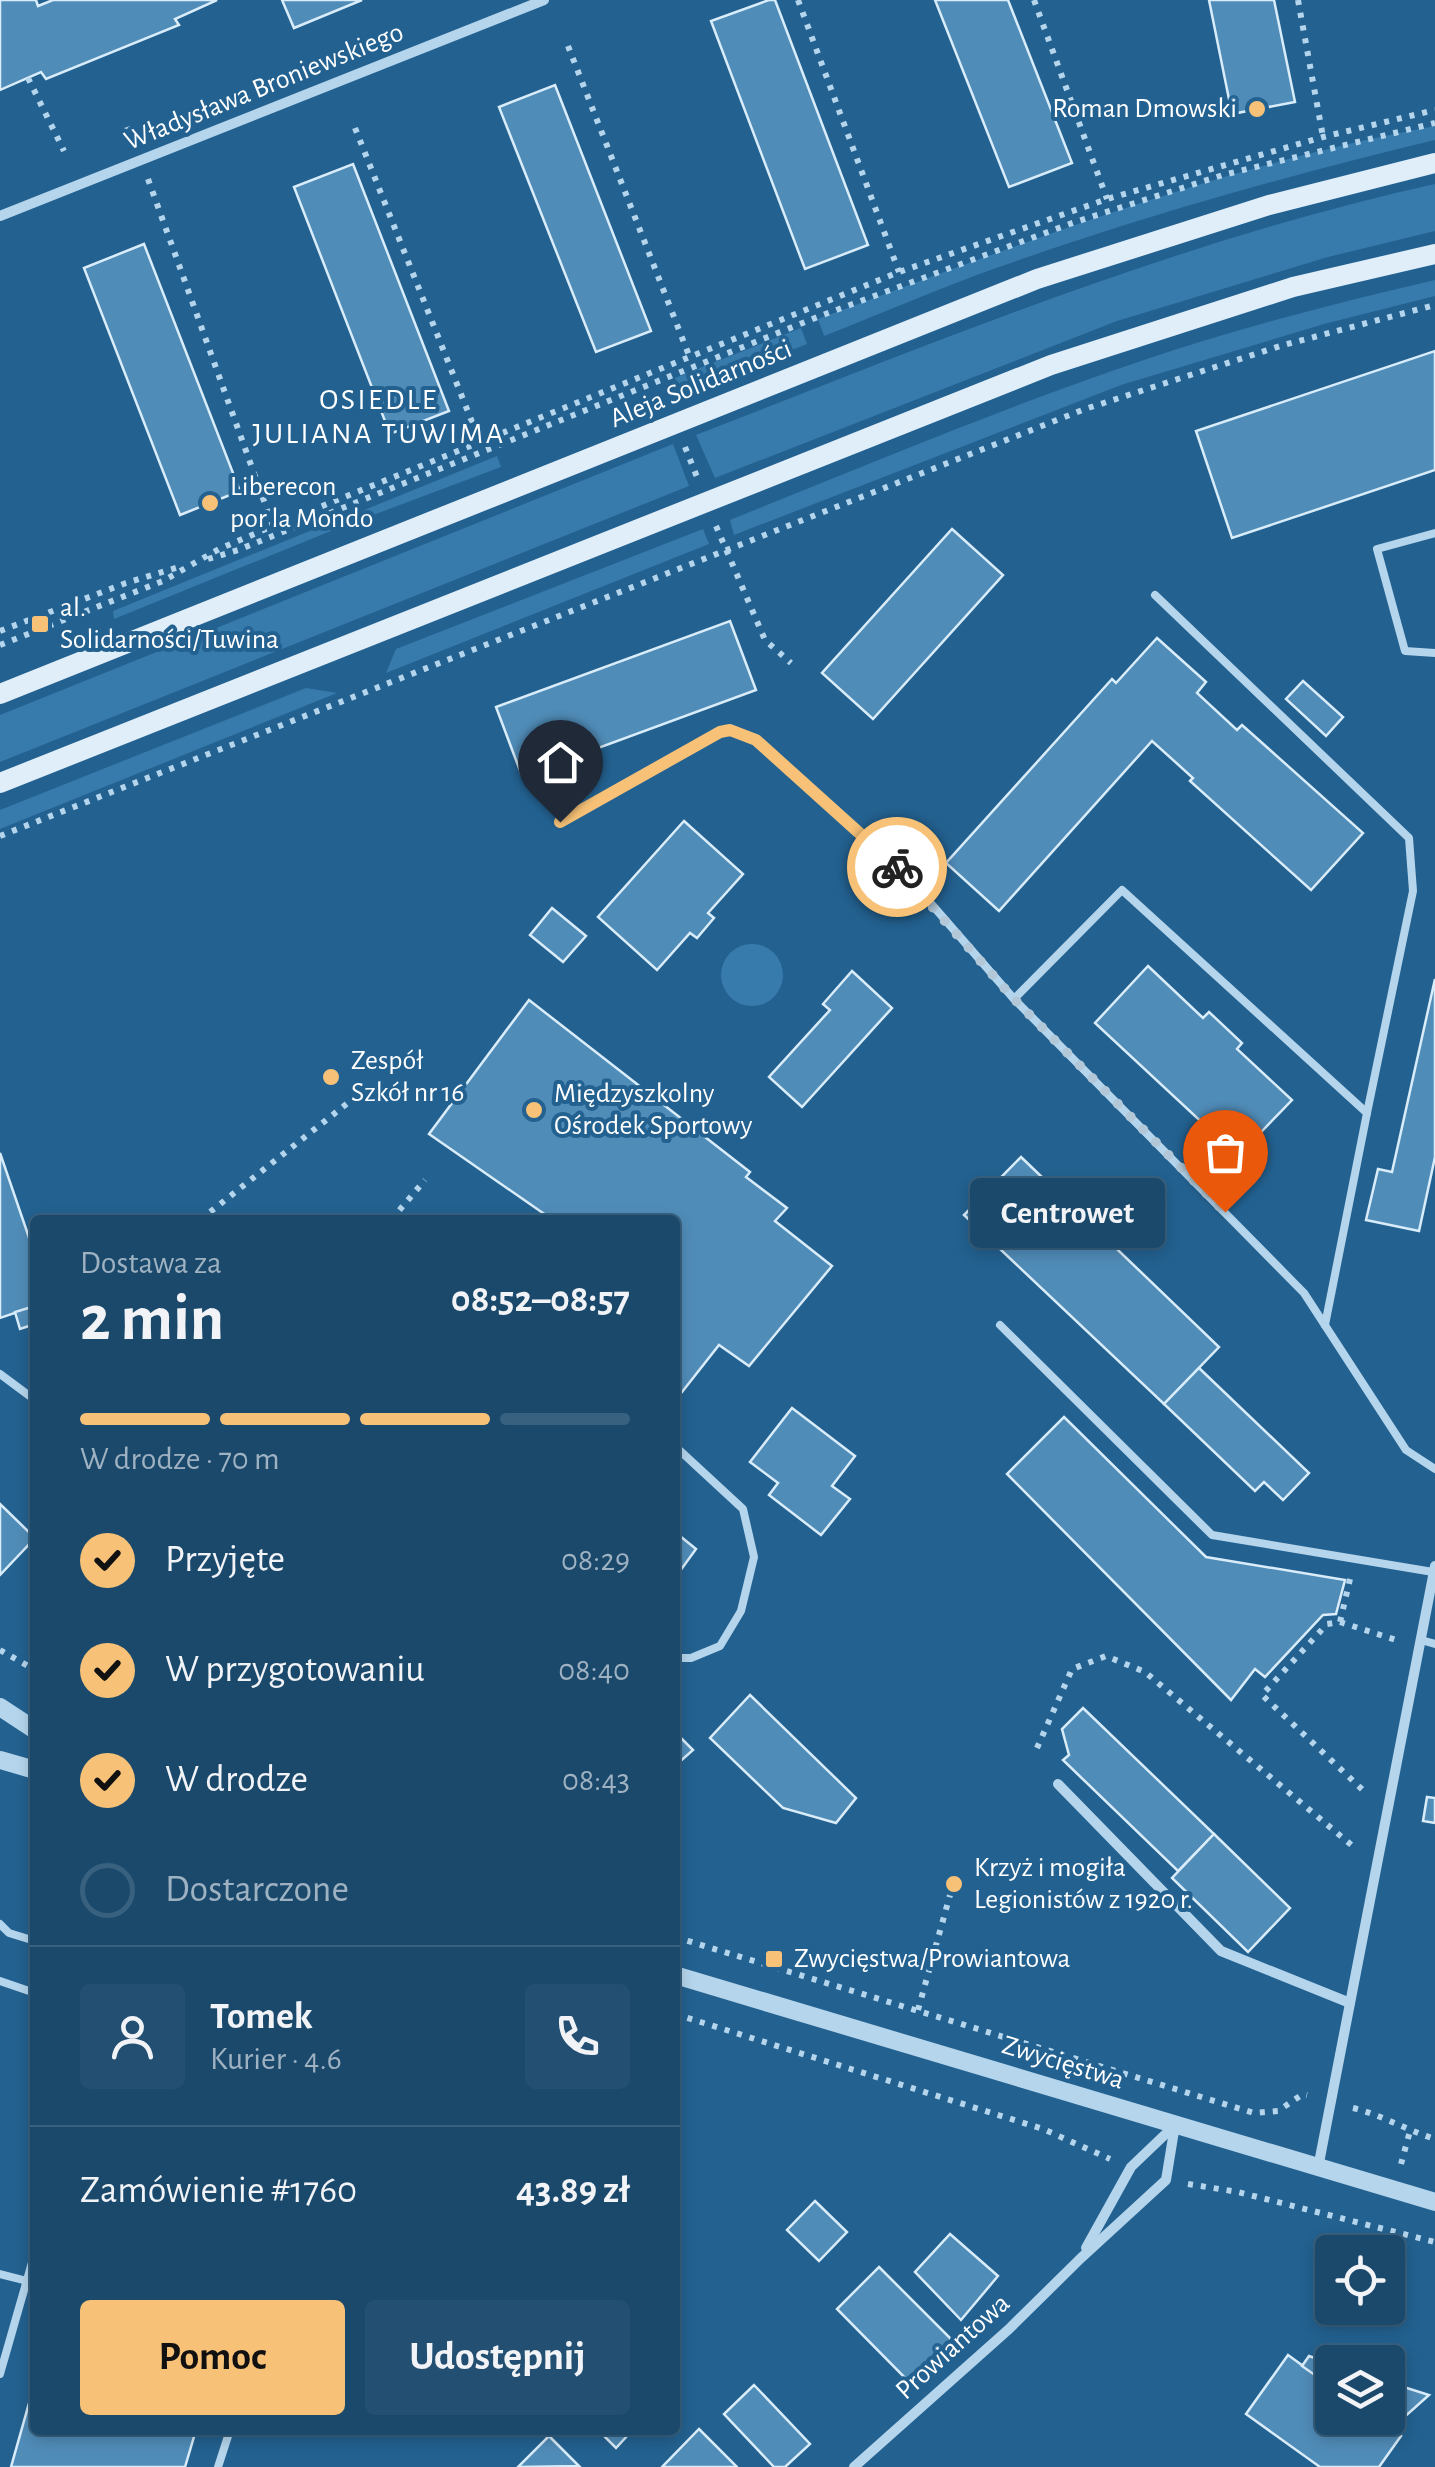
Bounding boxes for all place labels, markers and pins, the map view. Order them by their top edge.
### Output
place label: Roman Dmowski [1052,95,1237,123]
marker: Roman Dmowski [1246,98,1268,120]
place label: Liberecon por la Mondo [230,473,374,533]
marker: Liberecon por la Mondo [199,492,221,514]
place label: al. Solidarności/Tuwina [60,594,279,654]
marker: al. Solidarności/Tuwina [29,613,51,635]
pin [518,720,603,823]
place label: Zespół Szkół nr 16 [351,1047,464,1107]
marker: Zespół Szkół nr 16 [320,1066,342,1088]
place label: Międzyszkolny Ośrodek Sportowy [554,1080,752,1140]
marker: Międzyszkolny Ośrodek Sportowy [523,1099,545,1121]
pin [1183,1110,1268,1213]
callout: Centrowet [970,1177,1165,1247]
place label: Krzyż i mogiła Legionistów z 1920 r. [974,1854,1193,1914]
marker: Krzyż i mogiła Legionistów z 1920 r. [943,1873,965,1895]
place label: Zwycięstwa/Prowiantowa [794,1945,1070,1973]
marker: Zwycięstwa/Prowiantowa [763,1948,785,1970]

